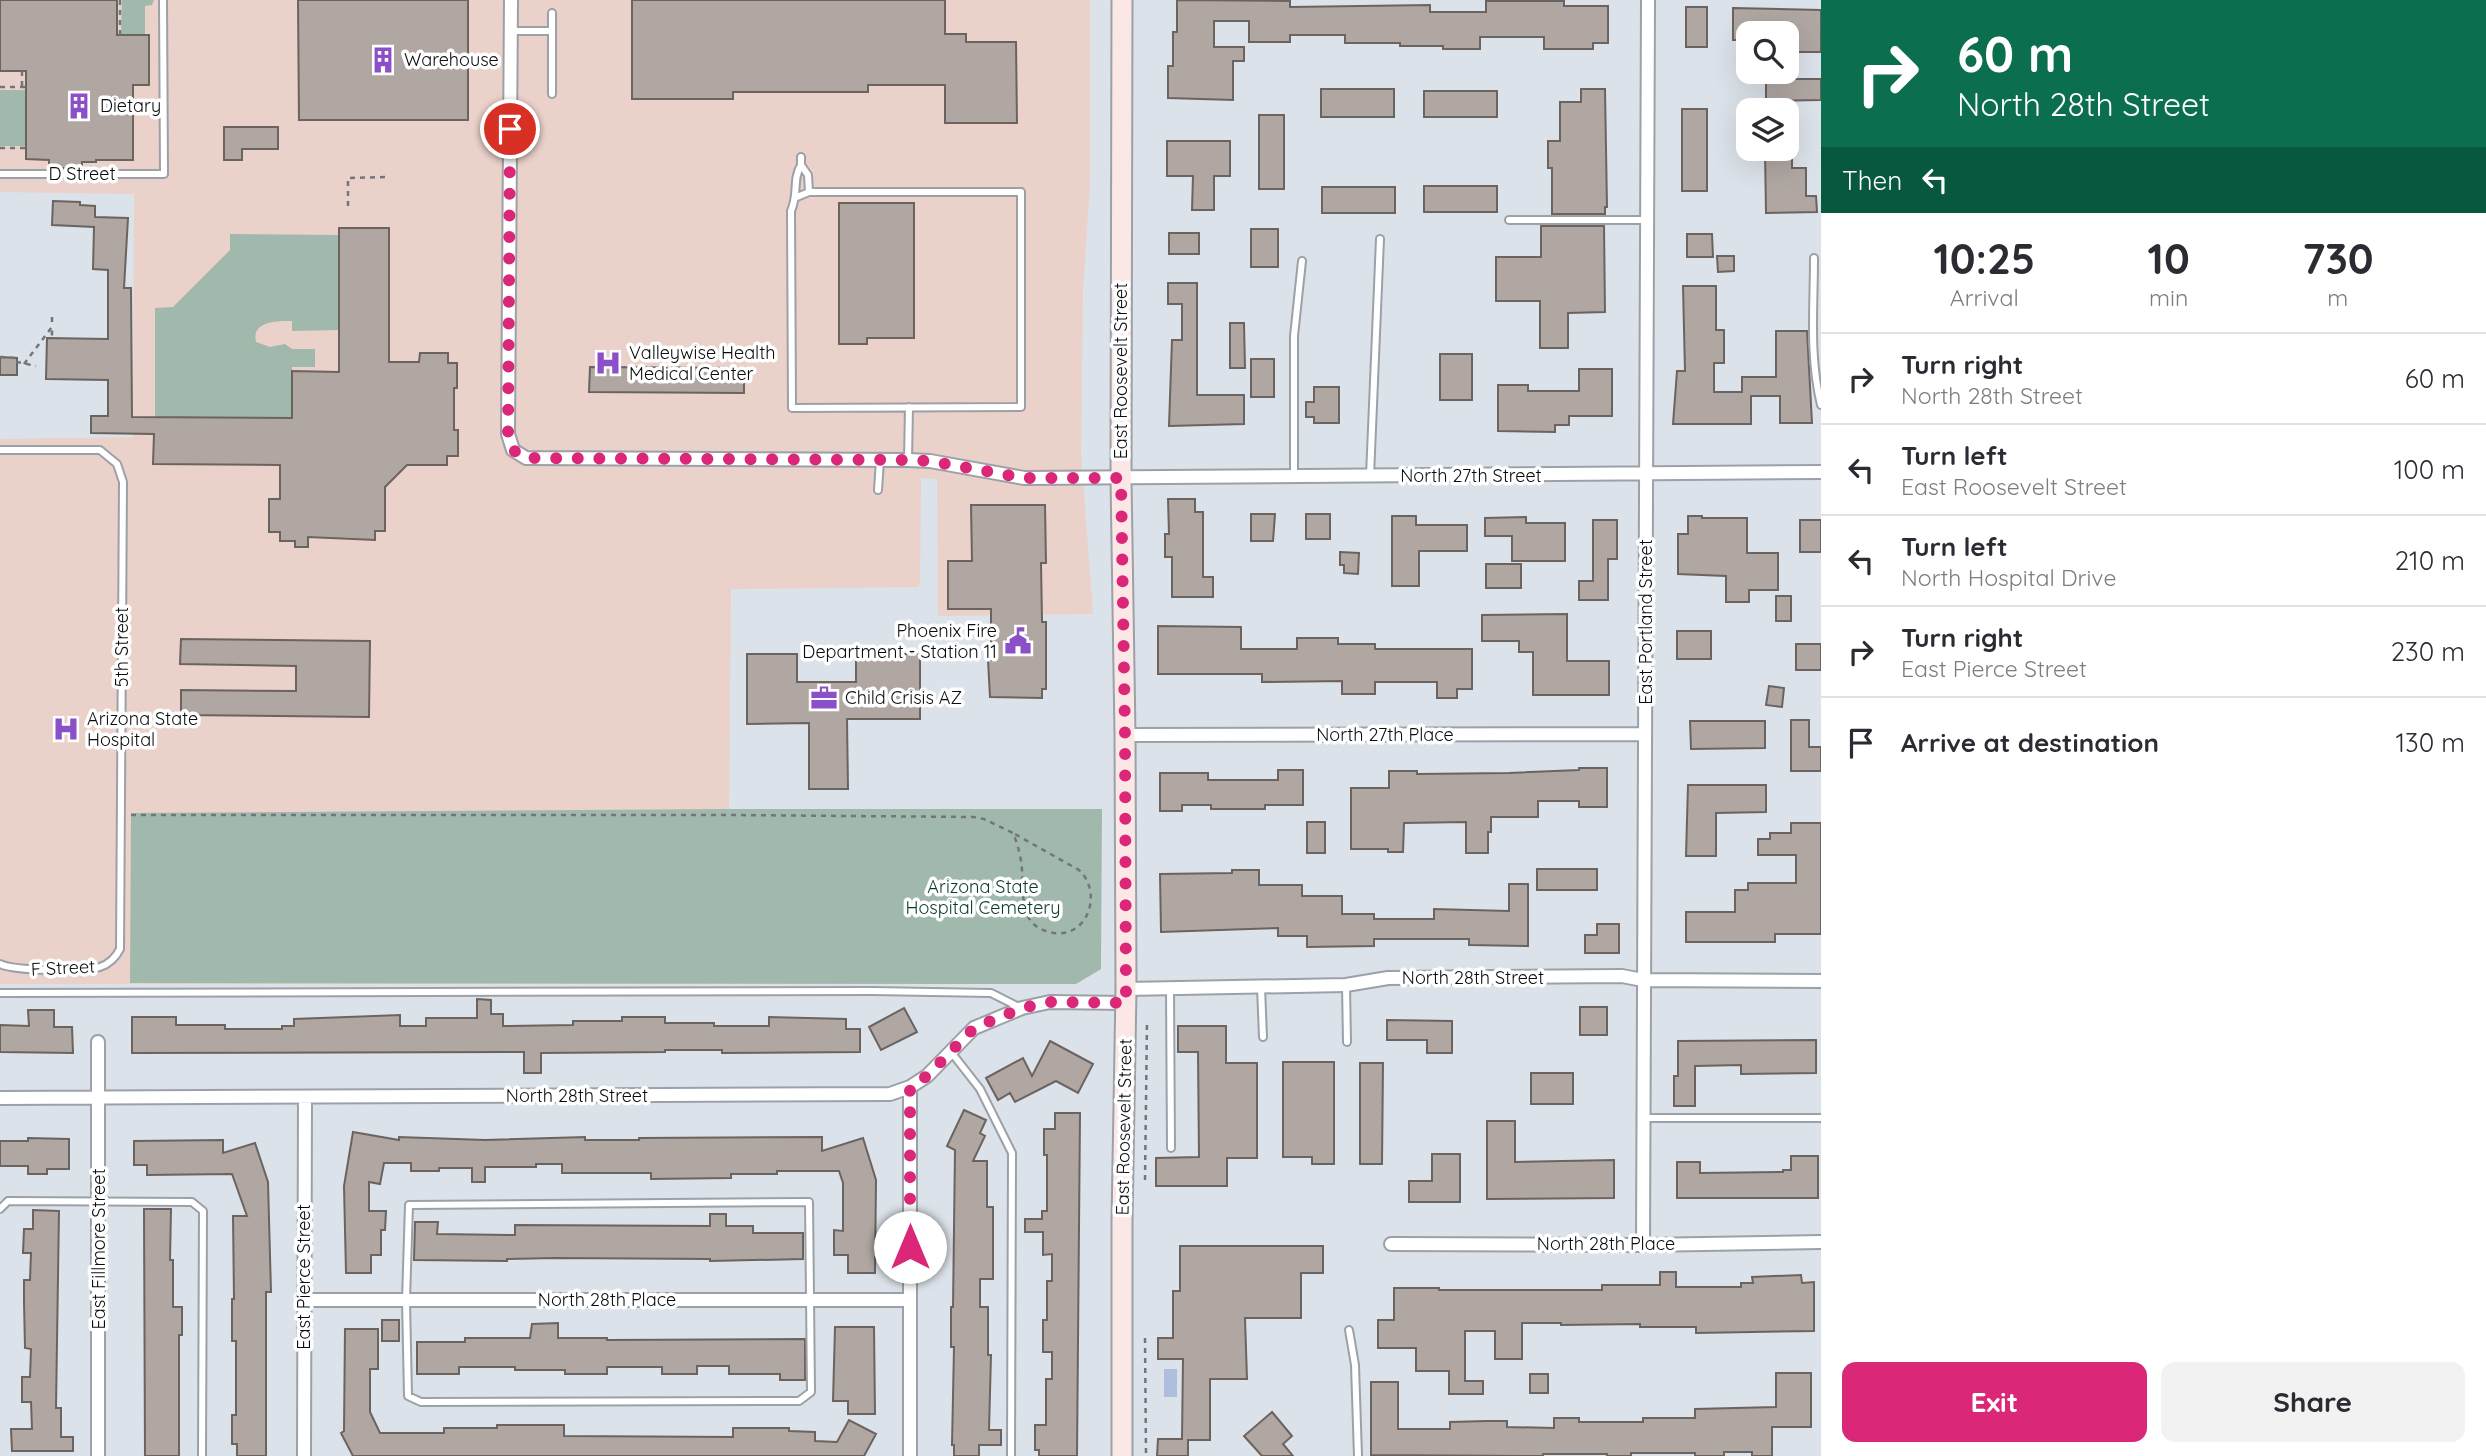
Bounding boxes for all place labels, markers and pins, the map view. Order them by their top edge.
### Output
building icon: Warehouse [368,45,398,75]
place label: Warehouse [404,48,499,71]
building icon: Dietary [64,91,94,121]
place label: Dietary [100,94,161,117]
pin [480,99,540,159]
place label: Valleywise Health Medical Center [629,341,775,385]
hospital icon: Valleywise Health Medical Center [593,348,623,378]
place label: Phoenix Fire Department - Station 11 [802,619,997,663]
public building icon: Phoenix Fire Department - Station 11 [1003,626,1033,656]
office icon: Child Crisis AZ [809,683,839,713]
place label: Child Crisis AZ [845,686,962,709]
place label: Arizona State Hospital [87,707,198,751]
hospital icon: Arizona State Hospital [51,714,81,744]

